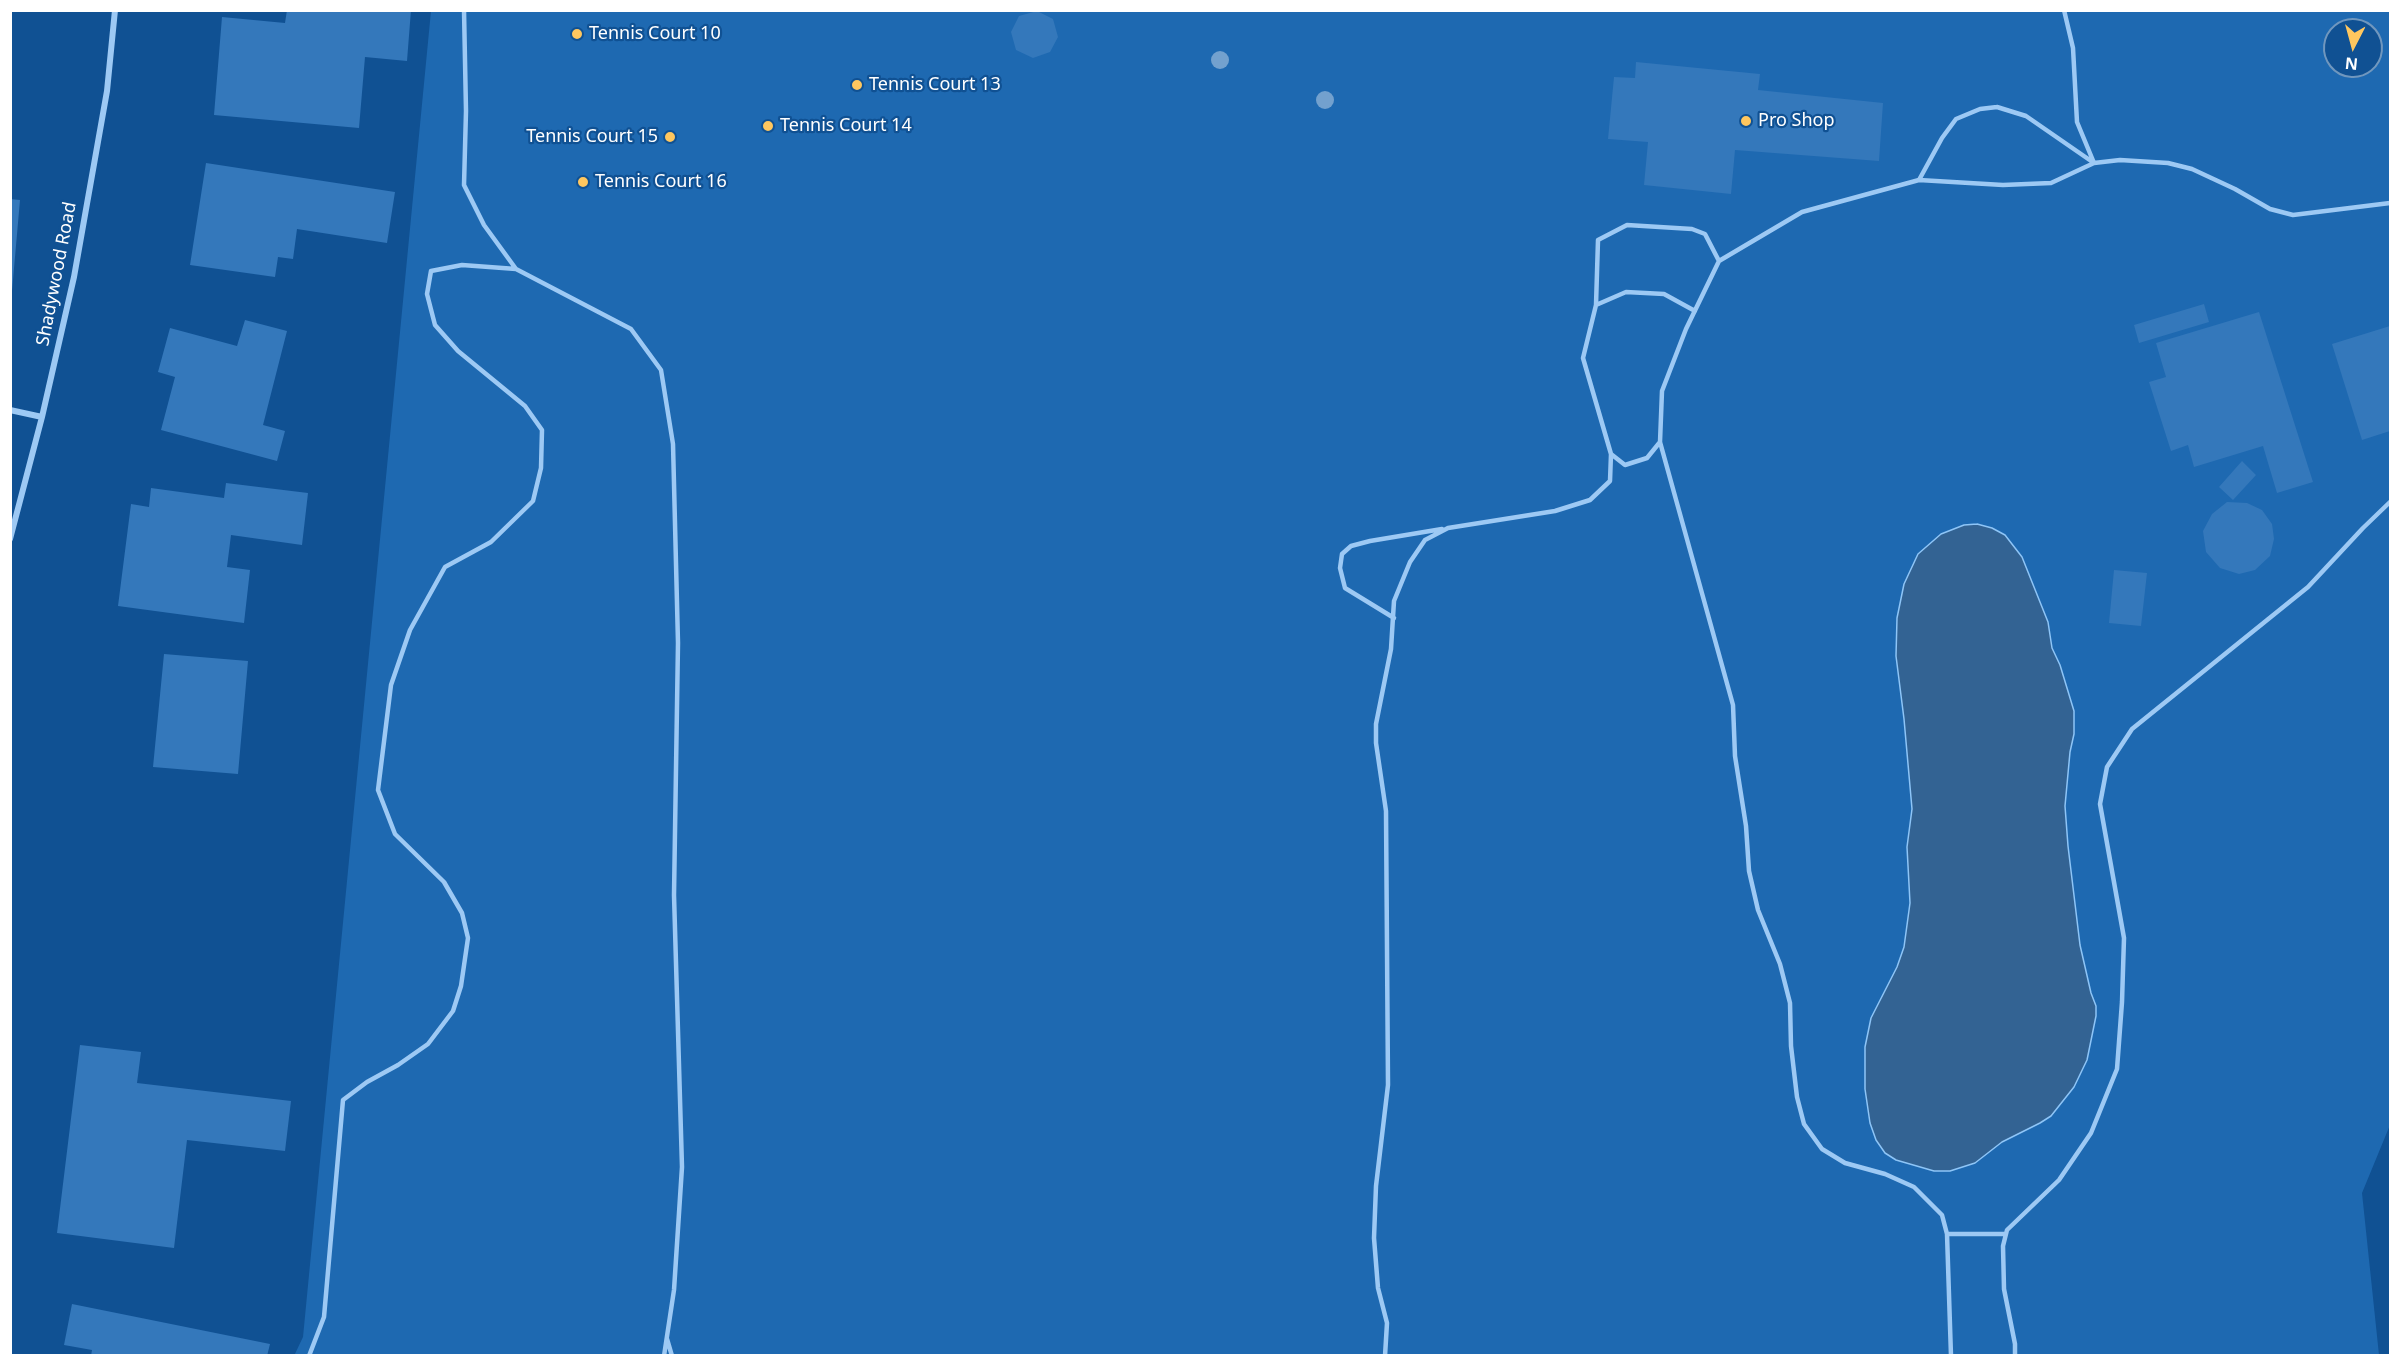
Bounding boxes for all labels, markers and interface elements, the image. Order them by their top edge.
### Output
north arrow [2323,18,2383,78]
place label: Tennis Court 10 [589,23,721,45]
marker: Tennis Court 10 [570,27,584,41]
text: N [2344,52,2359,76]
place label: Tennis Court 13 [869,74,1001,96]
marker: Tennis Court 13 [850,78,864,92]
place label: Pro Shop [1758,110,1834,132]
marker: Pro Shop [1739,114,1753,128]
place label: Tennis Court 14 [780,115,912,137]
marker: Tennis Court 14 [761,119,775,133]
place label: Tennis Court 15 [526,126,658,148]
marker: Tennis Court 15 [663,130,677,144]
place label: Tennis Court 16 [595,171,727,193]
marker: Tennis Court 16 [576,175,590,189]
street label: Shadywood Road [32,200,82,348]

